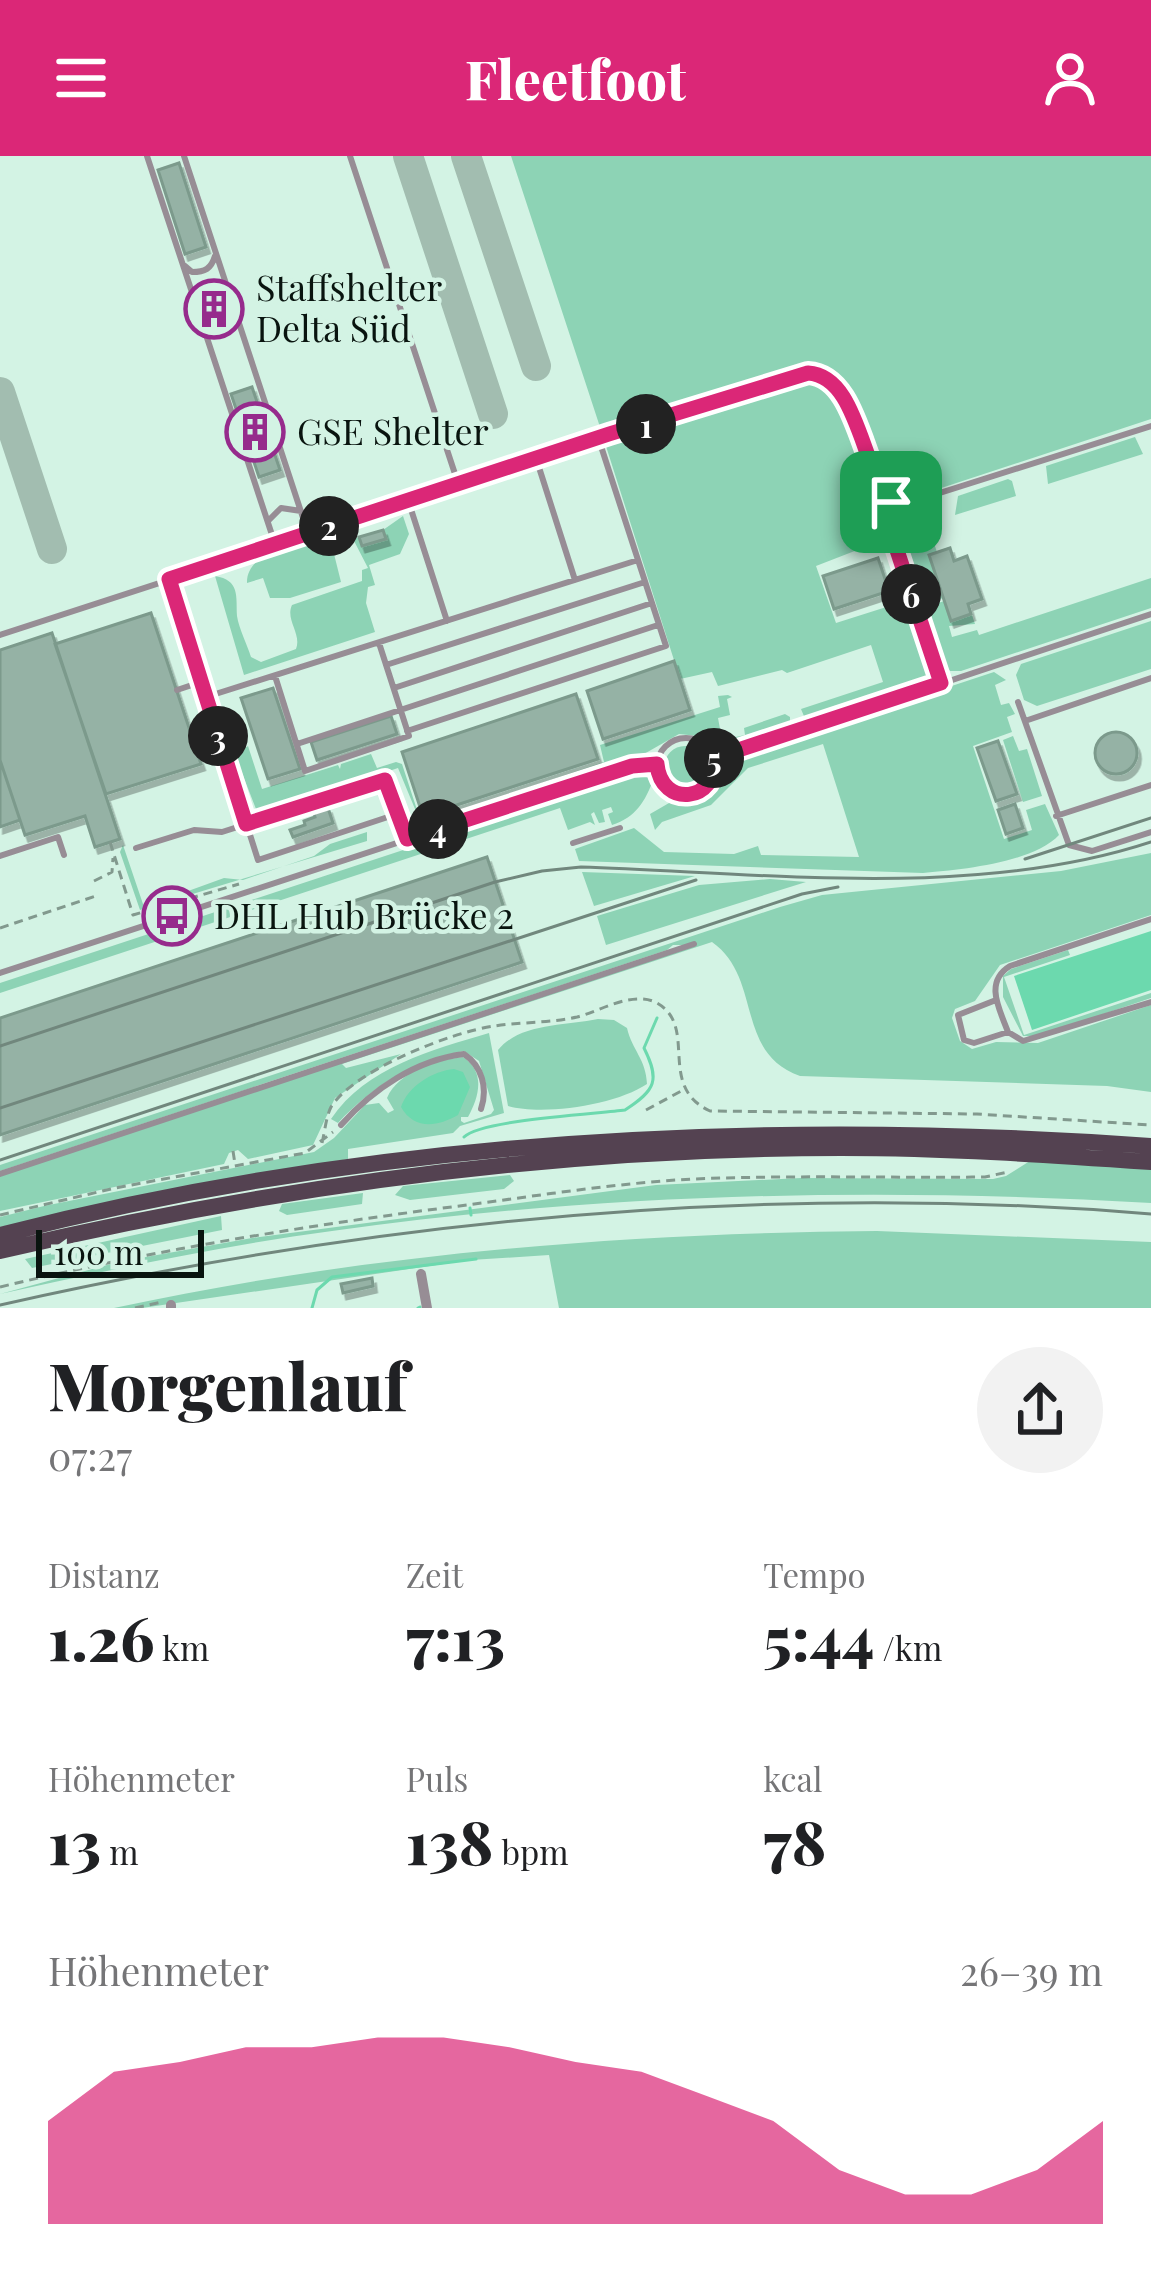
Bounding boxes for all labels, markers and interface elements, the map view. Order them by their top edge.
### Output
text: Fleetfoot [465,42,686,114]
icon: menu [48,45,114,111]
icon: person [1037,45,1103,111]
place label: Staffshelter Delta Süd [256,262,442,351]
building icon: Staffshelter Delta Süd [183,278,245,340]
pin: 1 [616,394,676,454]
building icon: GSE Shelter [224,401,286,463]
text: 1 [640,402,652,446]
place label: GSE Shelter [297,406,489,454]
pin [840,451,942,553]
icon: arrive [858,469,924,535]
pin: 2 [299,496,359,556]
text: 2 [320,504,338,548]
pin: 6 [881,564,941,624]
text: 6 [902,572,920,616]
pin: 3 [188,706,248,766]
text: 3 [210,714,226,758]
pin: 5 [684,728,744,788]
text: 5 [706,736,722,780]
pin: 4 [408,799,468,859]
text: 4 [429,807,447,851]
bus stop icon: DHL Hub Brücke 2 [141,885,203,947]
place label: DHL Hub Brücke 2 [214,890,514,938]
scale bar [36,1224,204,1277]
text: 100 m [54,1229,143,1273]
text: Morgenlauf [48,1340,407,1428]
button: share [977,1347,1103,1473]
text: 07:27 [48,1429,132,1481]
text: Distanz [48,1552,160,1596]
text: Zeit [406,1552,463,1596]
text: Tempo [763,1552,866,1596]
text: 1.26 [48,1596,155,1676]
text: 7:13 [406,1596,505,1676]
text: 5:44 [763,1596,874,1676]
text: km [155,1625,209,1669]
text: /km [874,1625,942,1669]
text: Höhenmeter [48,1756,235,1800]
text: Puls [406,1756,468,1800]
text: kcal [763,1756,822,1800]
text: 13 [48,1800,101,1880]
text: 138 [406,1800,493,1880]
text: 78 [763,1800,826,1880]
text: m [101,1829,139,1873]
text: bpm [493,1829,568,1873]
text: Höhenmeter [48,1944,269,1996]
text: 26–39 m [960,1944,1103,1996]

